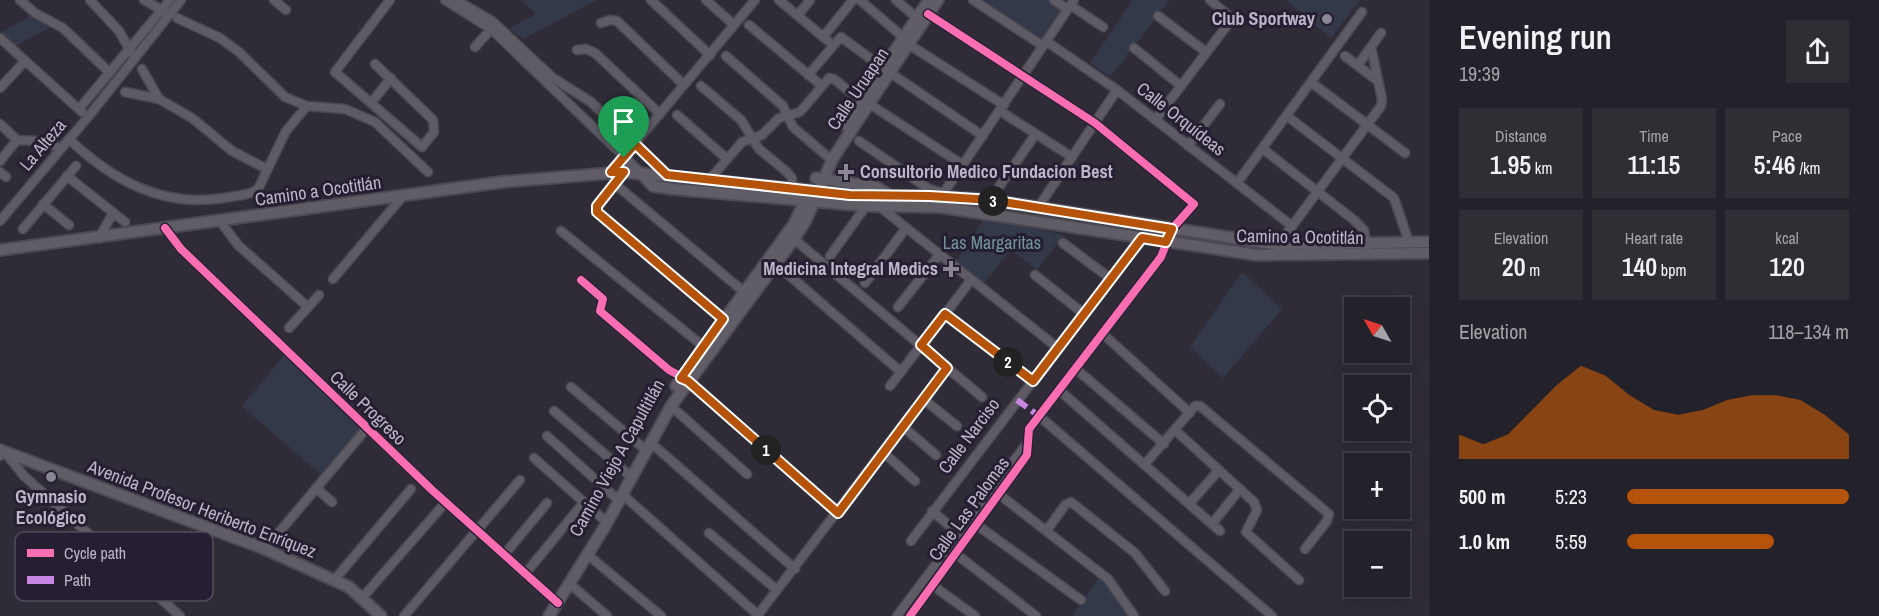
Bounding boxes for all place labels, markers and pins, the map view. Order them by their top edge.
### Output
place label: Club Sportway [1212,6,1316,31]
marker: Club Sportway [1320,12,1334,26]
pin [598,96,649,158]
place label: Consultorio Medico Fundacion Best [860,159,1113,184]
marker: Consultorio Medico Fundacion Best [837,163,855,181]
pin: 3 [978,186,1008,216]
place label: Medicina Integral Medics [763,256,938,281]
marker: Medicina Integral Medics [942,260,960,278]
pin: 2 [993,347,1023,377]
pin: 1 [751,435,781,465]
marker: Gymnasio Ecológico [44,470,58,484]
place label: Gymnasio Ecológico [15,484,87,530]

